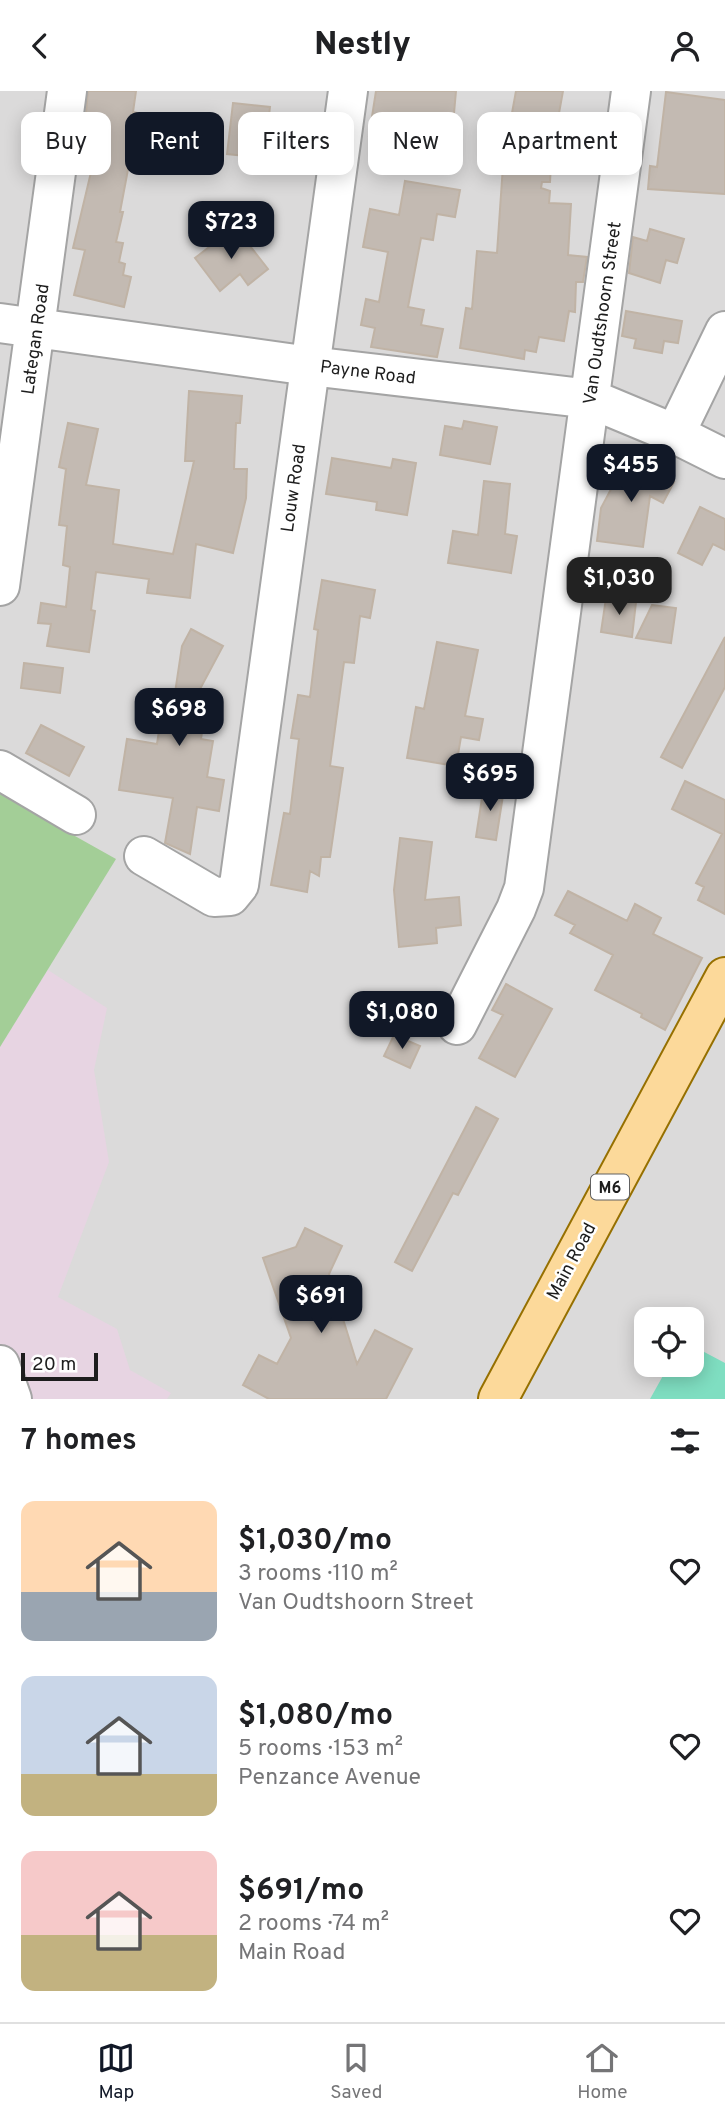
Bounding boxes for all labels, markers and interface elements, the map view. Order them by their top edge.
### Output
text: Nestly [314,26,411,66]
icon: back [21,27,59,65]
icon: person [666,27,704,65]
chip: Buy [21,112,111,175]
chip: Rent [125,112,224,175]
chip: Filters [238,112,354,175]
chip: New [368,112,463,175]
chip: Apartment [477,112,642,175]
pin: $723 [190,201,272,261]
text: $723 [204,209,258,238]
street label: Van Oudtshoorn Street [579,220,628,406]
street label: Lategan Road [17,282,56,396]
street label: Payne Road [319,356,417,391]
street label: Louw Road [277,443,312,534]
pin: $455 [590,445,672,504]
text: $455 [603,452,659,481]
pin: $1,030 [562,557,676,617]
text: $1,030 [583,565,655,594]
pin: $698 [138,689,220,748]
text: $698 [151,696,207,725]
pin: $695 [449,753,531,813]
text: $695 [462,761,518,790]
pin: $1,080 [345,991,459,1051]
text: $1,080 [365,999,439,1028]
road number: M6 [591,1175,629,1199]
street label: Main Road [542,1219,602,1304]
pin: $691 [280,1275,362,1335]
text: $691 [295,1283,347,1312]
map controls [634,1307,704,1377]
button: locate [634,1307,704,1377]
scale bar [21,1350,98,1382]
text: 20 m [32,1353,76,1377]
icon: filters [666,1422,704,1460]
text: 7 homes [21,1423,137,1460]
text: $1,030/mo [238,1523,392,1560]
icon: home [77,1529,161,1613]
icon: heart [666,1552,704,1590]
text: 3 rooms · 110 m² [238,1560,398,1589]
text: Van Oudtshoorn Street [238,1589,474,1618]
text: $1,080/mo [238,1698,393,1735]
icon: home [77,1704,161,1788]
icon: heart [666,1727,704,1765]
text: 5 rooms · 153 m² [238,1735,403,1764]
text: Penzance Avenue [238,1764,421,1793]
text: $691/mo [238,1873,364,1910]
icon: home [77,1879,161,1963]
icon: heart [666,1902,704,1940]
text: 2 rooms · 74 m² [238,1910,389,1939]
text: Main Road [238,1939,345,1968]
tab: Map [97,2039,135,2105]
tab: Saved [330,2039,382,2105]
tab: Home [577,2039,628,2105]

